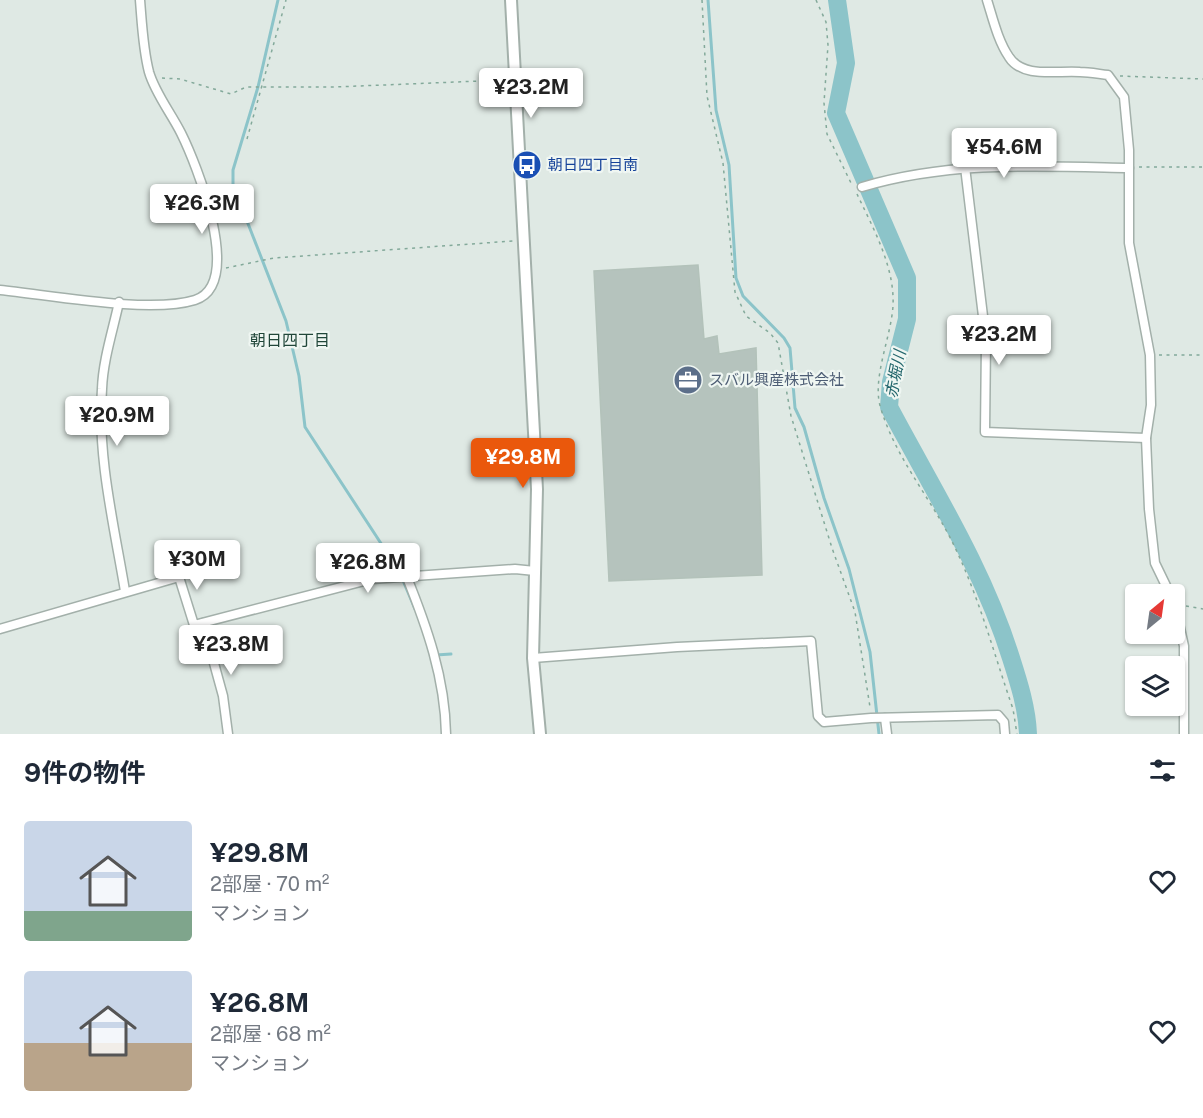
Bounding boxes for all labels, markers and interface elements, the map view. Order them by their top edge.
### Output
pin: ¥23.2M [482,68,580,119]
text: ¥23.2M [493,75,569,99]
pin: ¥54.6M [955,128,1053,179]
text: ¥54.6M [966,135,1042,159]
bus stop icon: 朝日四丁目南 [511,149,543,181]
place label: 朝日四丁目南 [548,156,638,173]
pin: ¥26.3M [153,184,251,235]
text: ¥26.3M [164,191,240,215]
pin: ¥23.2M [950,315,1048,366]
text: ¥23.2M [961,322,1037,346]
district label: 朝日四丁目 [250,331,330,350]
water label: 赤堀川 [882,347,910,399]
office icon: スバル興産株式会社 [672,364,704,396]
place label: スバル興産株式会社 [709,371,844,388]
pin: ¥20.9M [68,396,166,447]
text: ¥20.9M [79,403,155,427]
pin: ¥29.8M [474,438,572,489]
text: ¥29.8M [485,445,561,469]
pin: ¥30M [161,540,233,591]
pin: ¥26.8M [319,543,417,594]
text: ¥30M [168,547,226,571]
text: ¥26.8M [330,550,406,574]
north arrow [1125,584,1185,644]
map controls [1125,584,1185,716]
pin: ¥23.8M [182,625,280,676]
text: ¥23.8M [193,632,269,656]
button: layers [1125,656,1185,716]
icon: filters [1146,754,1179,787]
text: 9件の物件 [24,757,145,788]
text: ¥29.8M [210,837,309,868]
icon: home [72,845,144,917]
icon: heart [1146,865,1179,898]
text: 2部屋 · 70 m² [210,872,329,896]
text: マンション [210,901,310,925]
text: ¥26.8M [210,987,309,1018]
icon: home [72,995,144,1067]
icon: heart [1146,1015,1179,1048]
text: 2部屋 · 68 m² [210,1022,331,1046]
text: マンション [210,1051,310,1075]

